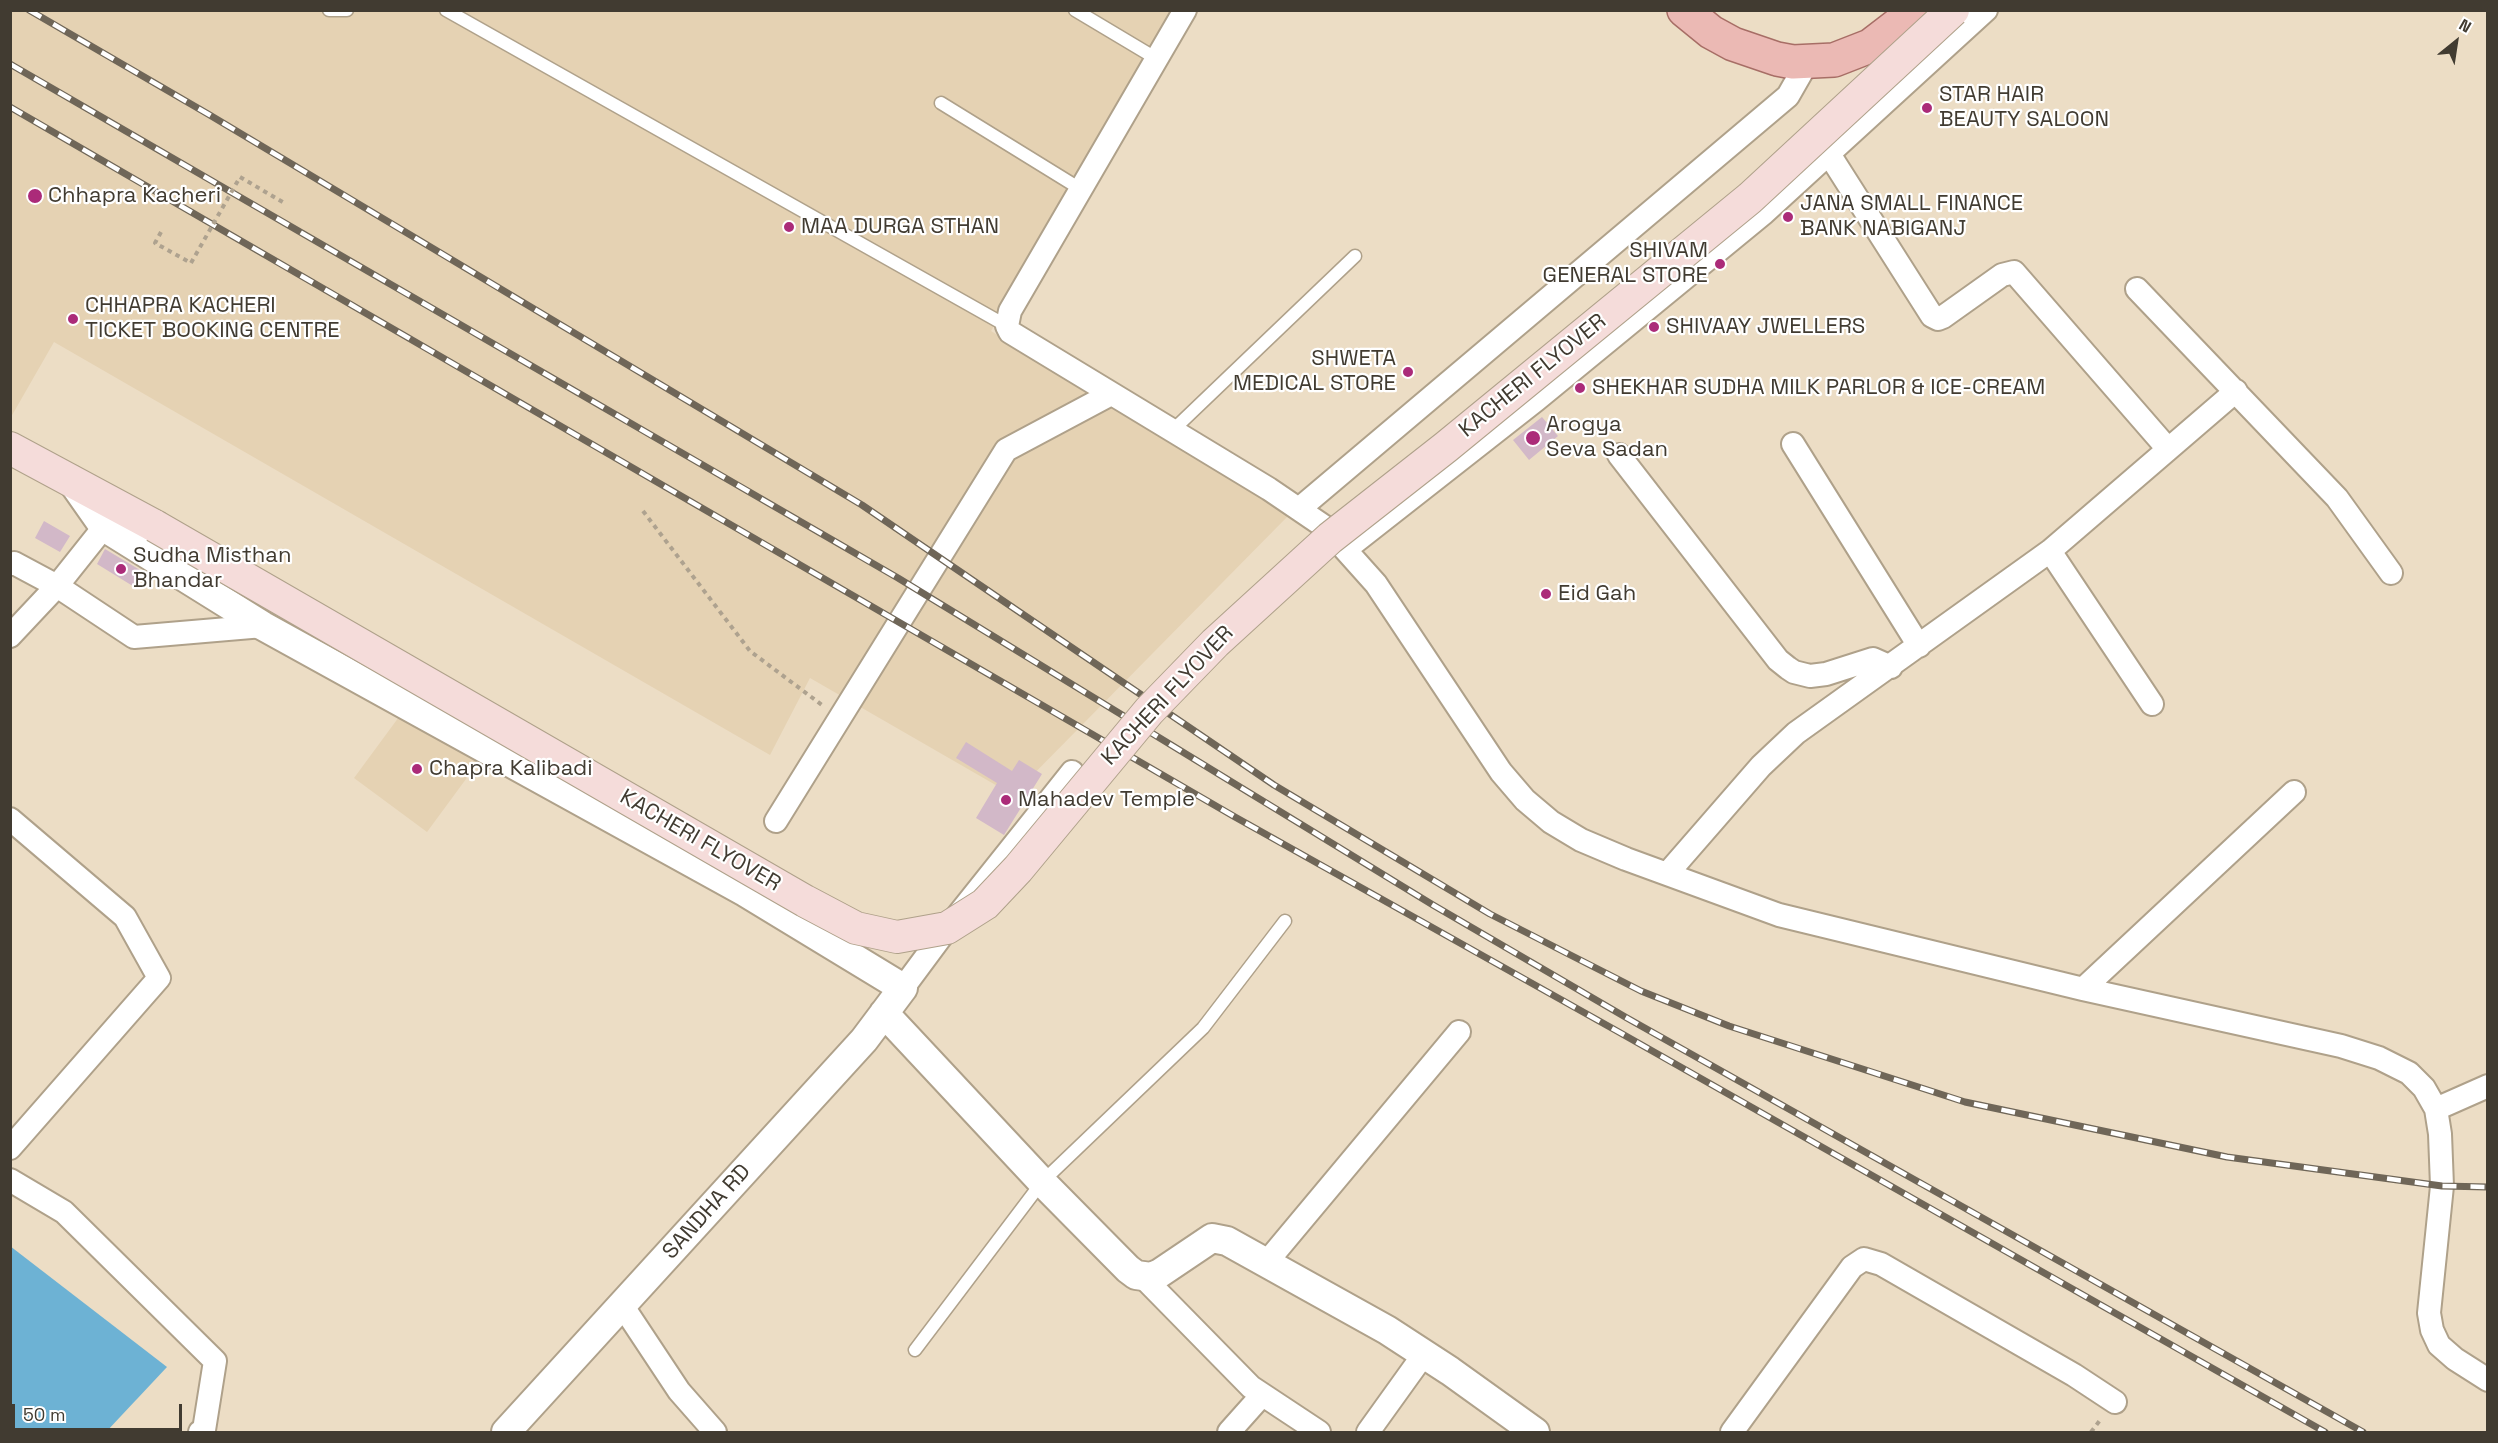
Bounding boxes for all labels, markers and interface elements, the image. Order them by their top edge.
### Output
north arrow [2426,12,2486,72]
text: N [2455,14,2475,38]
place label: STAR HAIR BEAUTY SALOON [1939,82,2109,134]
marker: STAR HAIR BEAUTY SALOON [1920,101,1934,115]
place label: Chhapra Kacheri [48,183,221,209]
marker: Chhapra Kacheri [26,187,44,205]
place label: JANA SMALL FINANCE BANK NABIGANJ [1800,191,2023,242]
marker: JANA SMALL FINANCE BANK NABIGANJ [1781,210,1795,224]
place label: MAA DURGA STHAN [801,214,999,240]
marker: MAA DURGA STHAN [782,220,796,234]
place label: SHIVAM GENERAL STORE [1543,238,1708,290]
marker: SHIVAM GENERAL STORE [1713,257,1727,271]
place label: CHHAPRA KACHERI TICKET BOOKING CENTRE [85,293,340,344]
street label: KACHERI FLYOVER [1454,309,1612,443]
marker: CHHAPRA KACHERI TICKET BOOKING CENTRE [66,312,80,326]
place label: SHIVAAY JWELLERS [1666,314,1865,340]
marker: SHIVAAY JWELLERS [1647,320,1661,334]
place label: SHWETA MEDICAL STORE [1233,346,1396,398]
marker: SHWETA MEDICAL STORE [1401,365,1415,379]
place label: SHEKHAR SUDHA MILK PARLOR & ICE-CREAM [1592,375,2045,401]
marker: SHEKHAR SUDHA MILK PARLOR & ICE-CREAM [1573,381,1587,395]
place label: Arogya Seva Sadan [1546,412,1668,464]
marker: Arogya Seva Sadan [1524,429,1542,447]
place label: Sudha Misthan Bhandar [133,543,291,594]
marker: Sudha Misthan Bhandar [114,562,128,576]
place label: Eid Gah [1558,581,1636,607]
marker: Eid Gah [1539,587,1553,601]
street label: KACHERI FLYOVER [1097,621,1239,771]
place label: Chapra Kalibadi [429,756,593,782]
marker: Chapra Kalibadi [410,762,424,776]
street label: KACHERI FLYOVER [615,784,785,898]
place label: Mahadev Temple [1018,787,1195,813]
marker: Mahadev Temple [999,793,1013,807]
street label: SANDHA RD [657,1159,757,1265]
scale bar [15,1392,184,1430]
text: 50 m [23,1403,65,1426]

